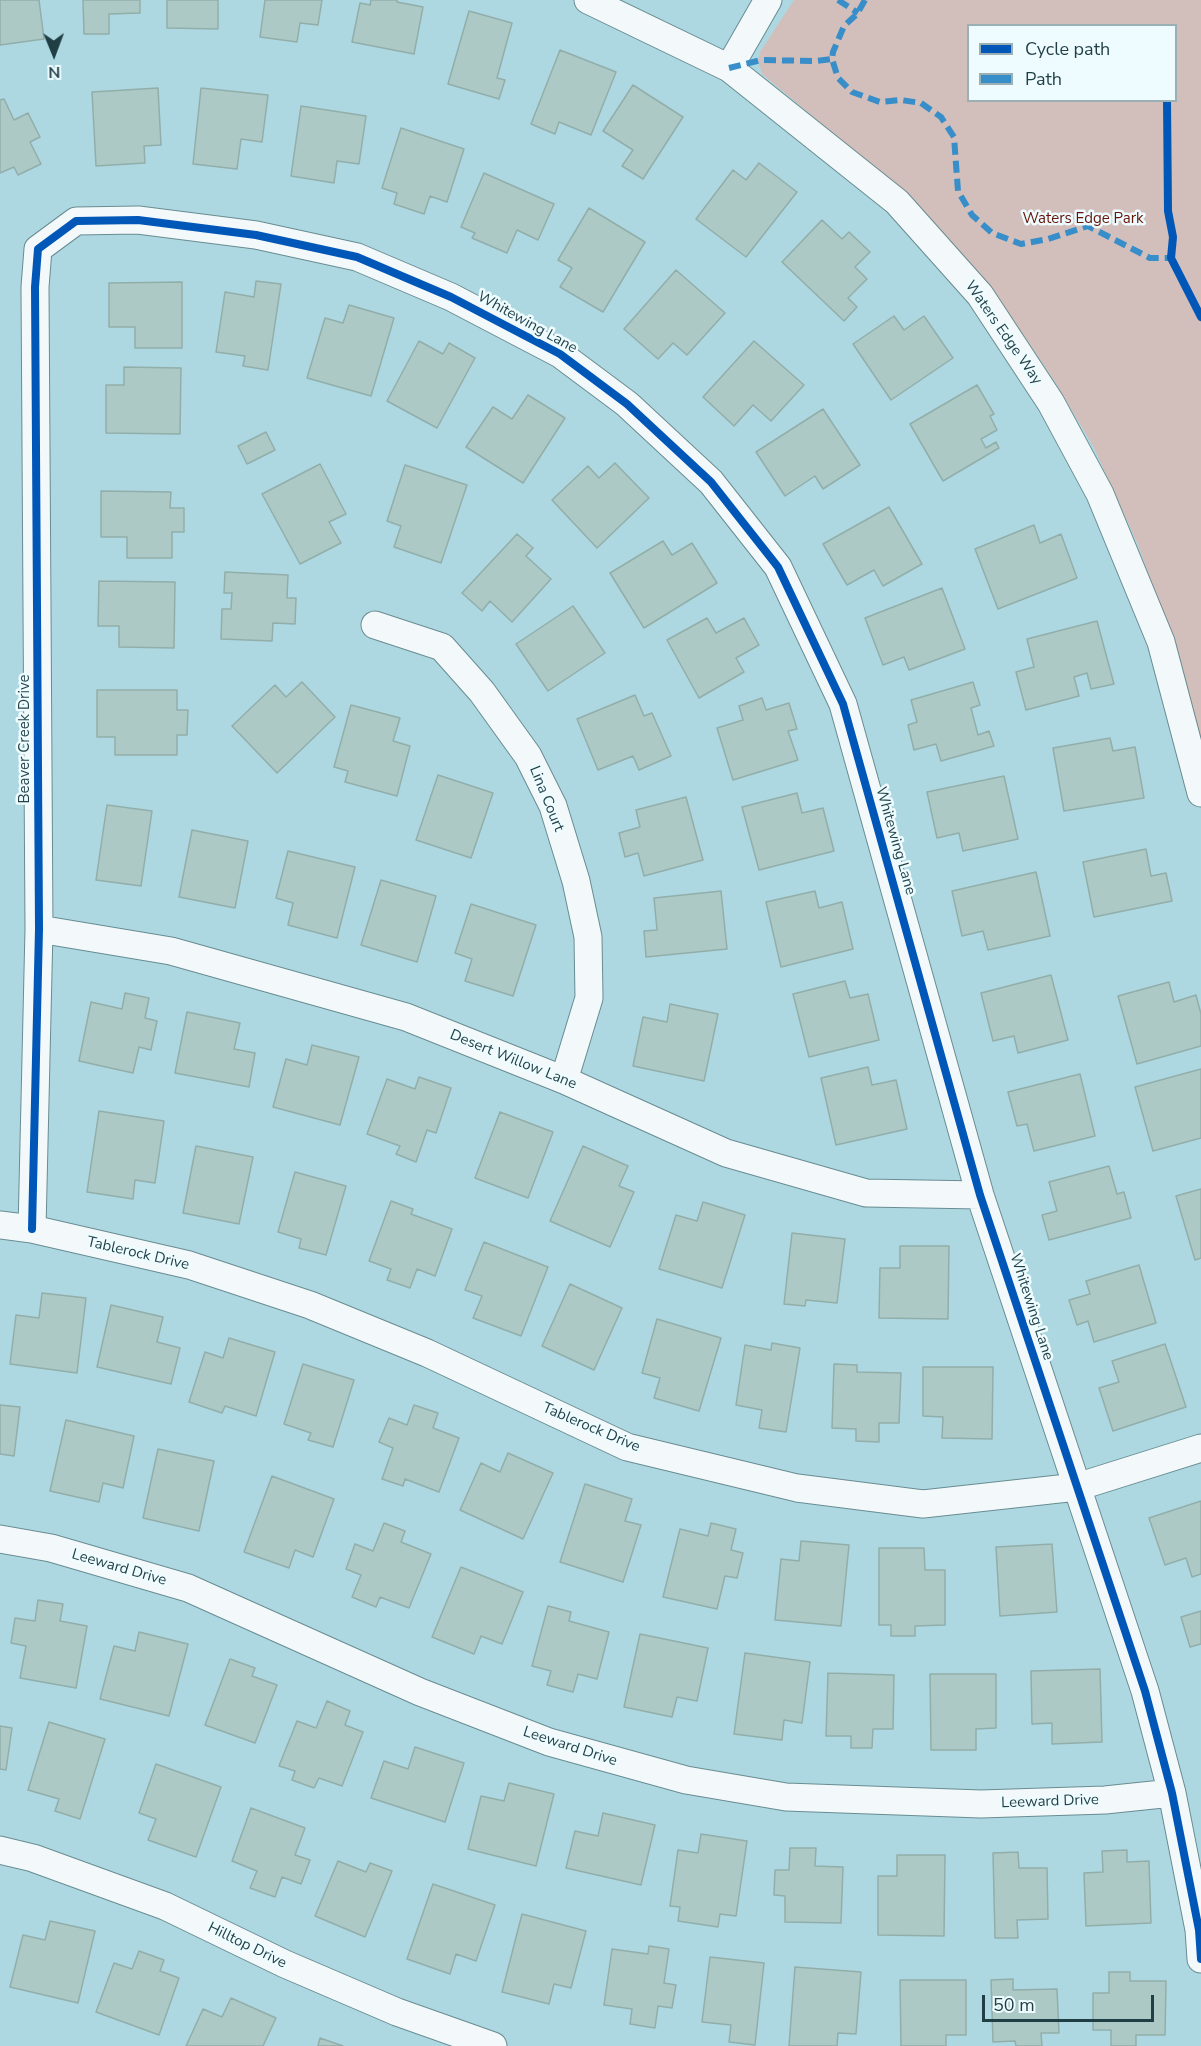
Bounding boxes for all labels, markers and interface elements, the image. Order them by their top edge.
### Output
north arrow [24,24,84,84]
legend [967,24,1177,102]
text: Cycle path [1025,37,1110,61]
text: N [48,61,60,83]
text: Path [1025,67,1062,91]
park label: Waters Edge Park [1022,210,1144,228]
street label: Waters Edge Way [961,278,1045,388]
street label: Whitewing Lane [474,288,580,358]
street label: Beaver Creek Drive [16,674,34,804]
street label: Lina Court [525,764,567,834]
street label: Whitewing Lane [871,785,919,897]
street label: Desert Willow Lane [447,1026,579,1094]
street label: Tablerock Drive [85,1233,191,1275]
street label: Whitewing Lane [1005,1251,1057,1363]
street label: Tablerock Drive [539,1399,643,1457]
street label: Leeward Drive [70,1546,168,1590]
street label: Leeward Drive [521,1723,619,1771]
street label: Leeward Drive [1001,1791,1099,1813]
street label: Hilltop Drive [205,1919,289,1973]
scale bar [985,1983,1158,2021]
text: 50 m [993,1993,1035,2017]

